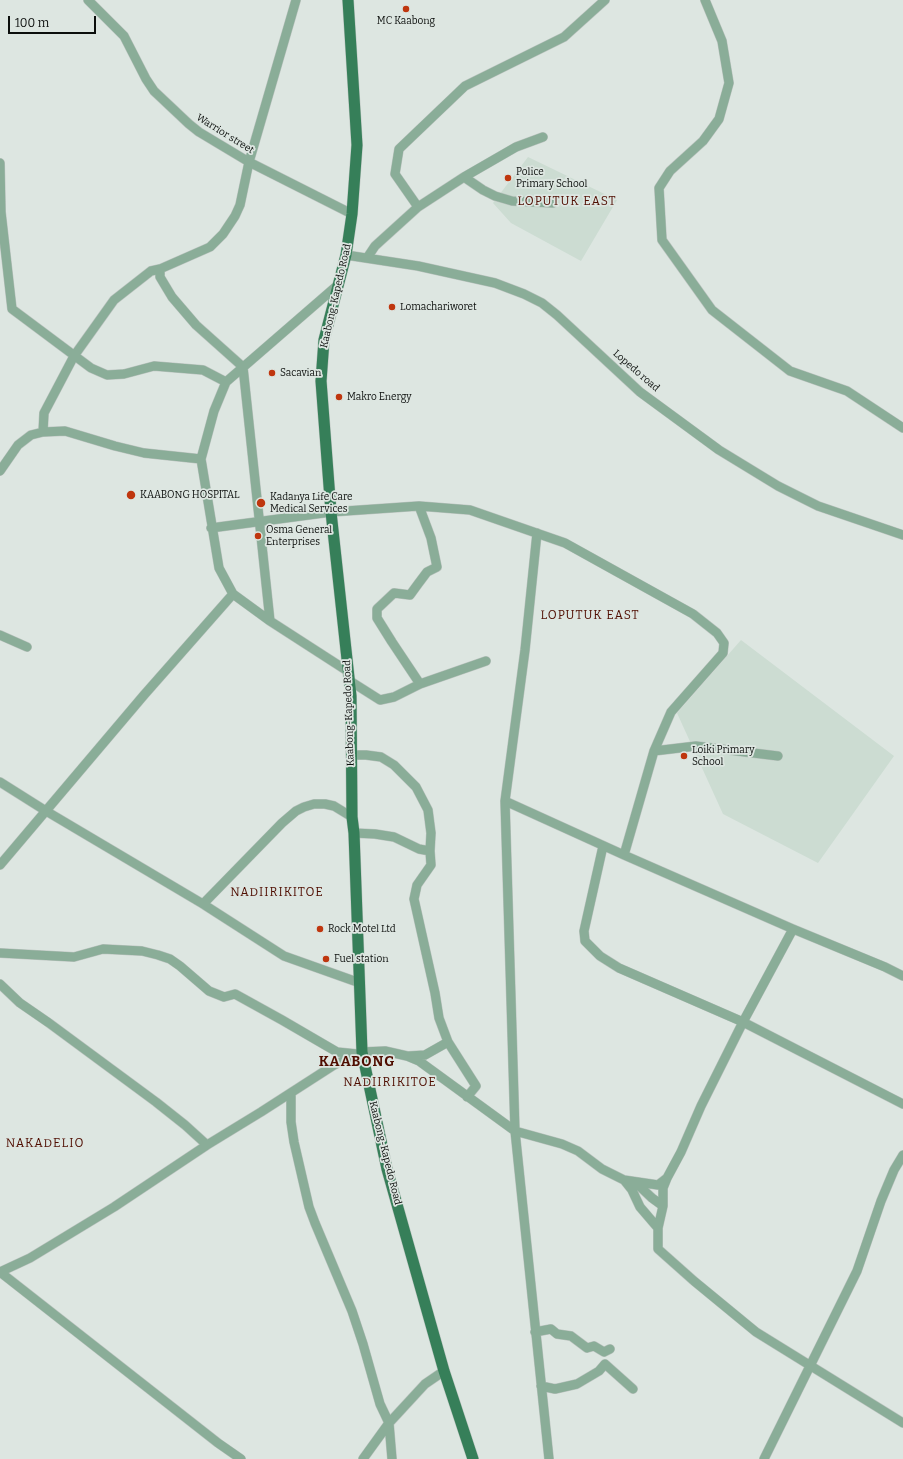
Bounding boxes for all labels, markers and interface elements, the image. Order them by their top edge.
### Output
marker: MC Kaabong [401,4,411,14]
scale bar [10,8,98,34]
place label: MC Kaabong [377,15,435,27]
text: 100 m [15,16,49,30]
street label: Warrior street [194,111,256,157]
place label: Police Primary School [516,166,587,190]
marker: Police Primary School [503,173,513,183]
district label: LOPUTUK EAST [518,195,616,209]
street label: Kaabong-Kapedo Road [318,243,354,349]
place label: Lomachariworet [400,301,477,313]
marker: Lomachariworet [387,302,397,312]
street label: Lopedo road [610,348,662,394]
place label: Sacavian [280,367,321,379]
marker: Sacavian [267,368,277,378]
place label: Makro Energy [347,391,412,403]
marker: Makro Energy [334,392,344,402]
marker: KAABONG HOSPITAL [125,489,137,501]
place label: KAABONG HOSPITAL [140,489,239,501]
place label: Kadanya Life Care Medical Services [270,491,353,514]
marker: Kadanya Life Care Medical Services [255,497,267,509]
place label: Osma General Enterprises [266,524,332,548]
marker: Osma General Enterprises [253,531,263,541]
district label: LOPUTUK EAST [541,609,639,623]
street label: Kaabong-Kapedo Road [341,660,357,766]
place label: Loiki Primary School [692,744,755,768]
marker: Loiki Primary School [679,751,689,761]
district label: NADIIRIKITOE [230,886,324,900]
place label: Rock Motel Ltd [328,923,396,935]
marker: Rock Motel Ltd [315,924,325,934]
place label: Fuel station [334,953,389,965]
marker: Fuel station [321,954,331,964]
district label: KAABONG [319,1054,395,1070]
district label: NADIIRIKITOE [343,1076,437,1090]
street label: Kaabong-Kapedo Road [366,1100,404,1206]
district label: NAKADELIO [6,1137,84,1151]

